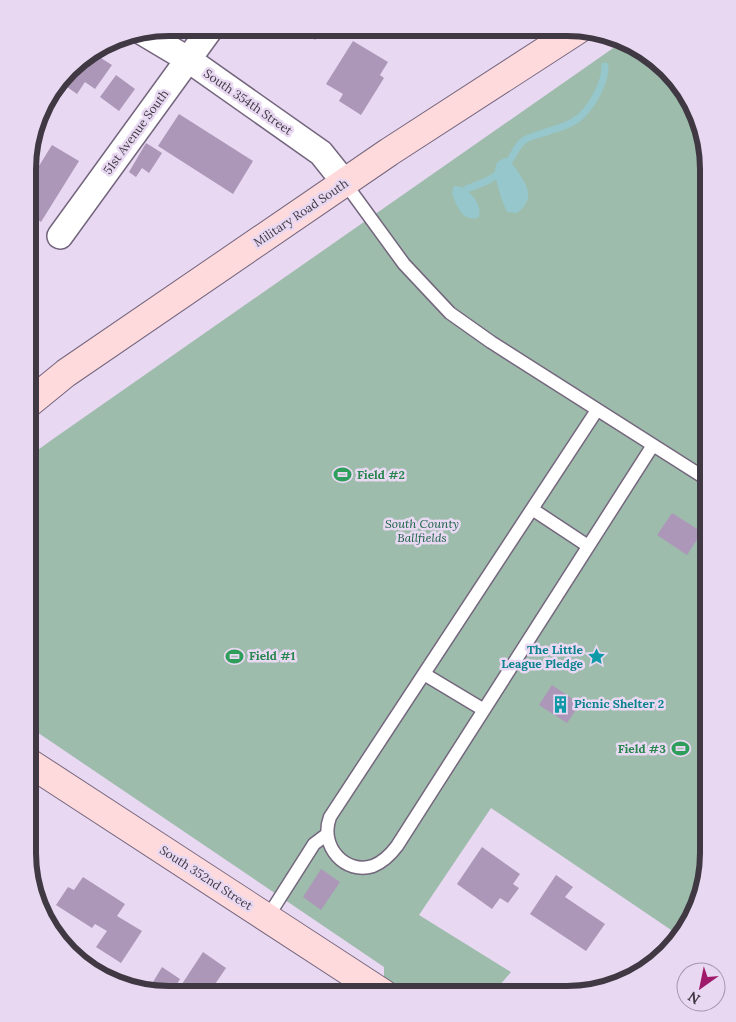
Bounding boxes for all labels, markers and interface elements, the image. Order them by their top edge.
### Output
street label: South 354th Street [201,65,296,138]
street label: 51st Avenue South [100,86,171,177]
street label: Military Road South [251,175,351,250]
sports icon: Field #2 [333,465,353,485]
place label: Field #2 [357,467,405,482]
park label: South County Ballfields [385,516,459,545]
place label: The Little League Pledge [501,642,584,671]
sports icon: Field #1 [225,646,245,666]
place icon: The Little League Pledge [587,647,607,667]
place label: Field #1 [249,648,296,663]
building icon: Picnic Shelter 2 [550,694,570,714]
place label: Picnic Shelter 2 [574,696,664,711]
sports icon: Field #3 [670,739,690,759]
place label: Field #3 [618,741,666,756]
street label: South 352nd Street [157,842,256,913]
north arrow [676,962,726,1012]
text: N [684,987,703,1008]

